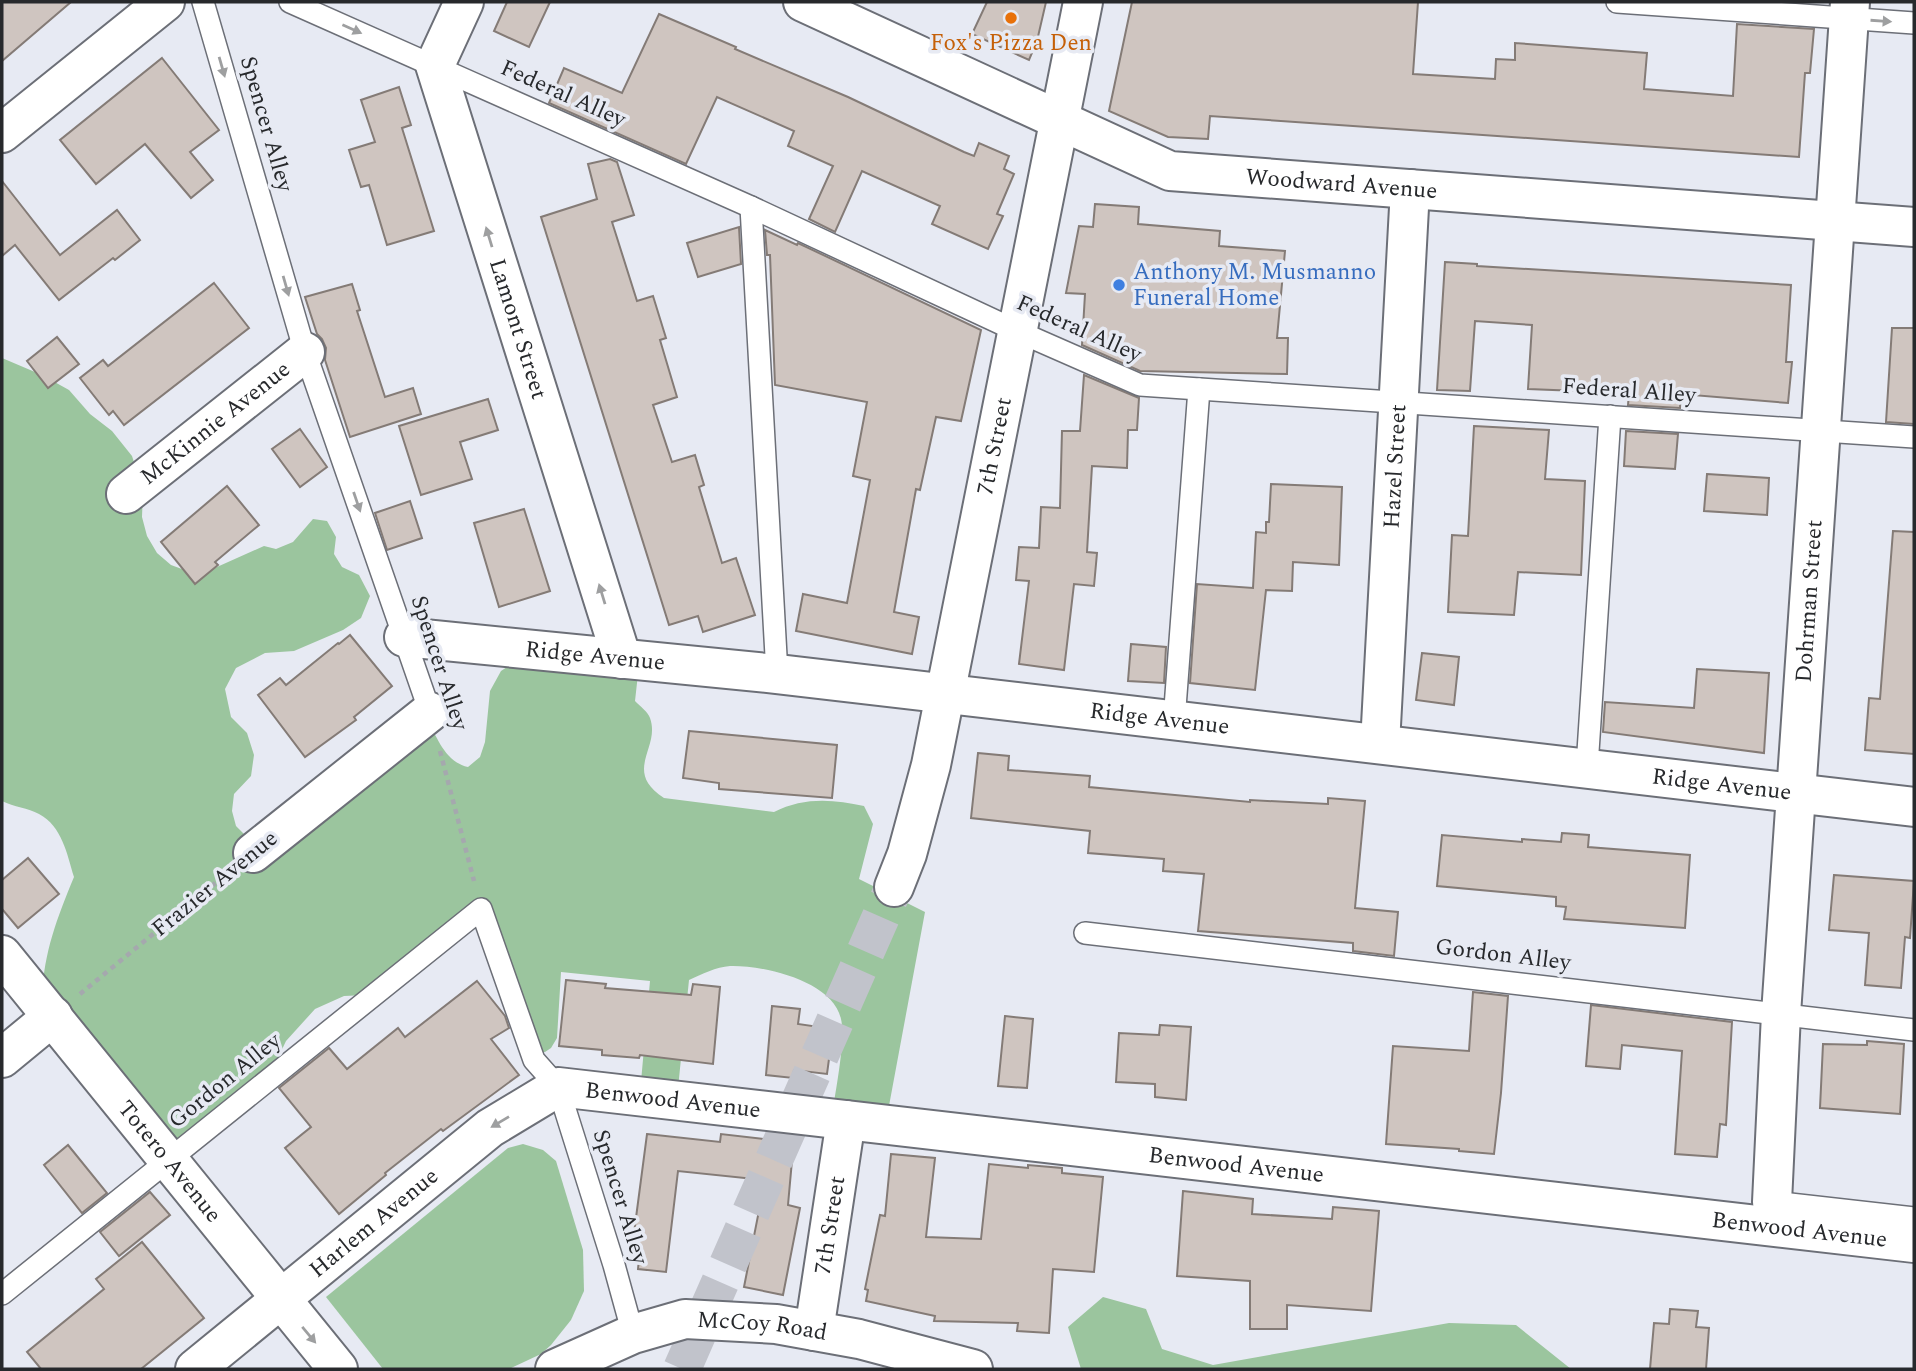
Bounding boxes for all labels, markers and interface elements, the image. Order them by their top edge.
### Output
marker: Fox's Pizza Den [1003,10,1019,26]
one-way arrow [1871,16,1893,27]
one-way arrow [342,23,362,35]
place label: Fox's Pizza Den [930,26,1092,61]
street label: Federal Alley [495,51,632,138]
street label: Spencer Alley [230,52,302,197]
one-way arrow [218,57,228,78]
street label: Woodward Avenue [1244,159,1439,209]
one-way arrow [484,226,494,247]
street label: Lamont Street [480,254,557,404]
place label: Anthony M. Musmanno Funeral Home [1133,255,1376,316]
one-way arrow [282,275,292,296]
marker: Anthony M. Musmanno Funeral Home [1111,277,1127,293]
street label: Federal Alley [1011,286,1148,373]
street label: McKinnie Avenue [133,352,298,494]
street label: Federal Alley [1561,369,1698,413]
street label: 7th Street [968,394,1021,498]
street label: Hazel Street [1374,403,1416,530]
one-way arrow [352,491,363,512]
street label: Dohrman Street [1786,519,1832,684]
one-way arrow [596,583,606,604]
street label: Spencer Alley [401,591,478,736]
street label: Ridge Avenue [523,632,667,680]
street label: Ridge Avenue [1088,693,1231,744]
street label: Ridge Avenue [1650,759,1794,810]
street label: Frazier Avenue [144,822,286,946]
street label: Gordon Alley [1433,929,1574,981]
street label: Gordon Alley [161,1024,290,1138]
street label: Benwood Avenue [583,1073,763,1128]
street label: Totero Avenue [109,1093,230,1231]
one-way arrow [490,1116,509,1129]
street label: Spencer Alley [583,1125,657,1270]
street label: Benwood Avenue [1146,1138,1326,1193]
street label: Harlem Avenue [301,1159,446,1287]
street label: 7th Street [805,1174,855,1277]
street label: Benwood Avenue [1710,1202,1889,1257]
street label: McCoy Road [696,1302,830,1350]
one-way arrow [301,1326,316,1343]

